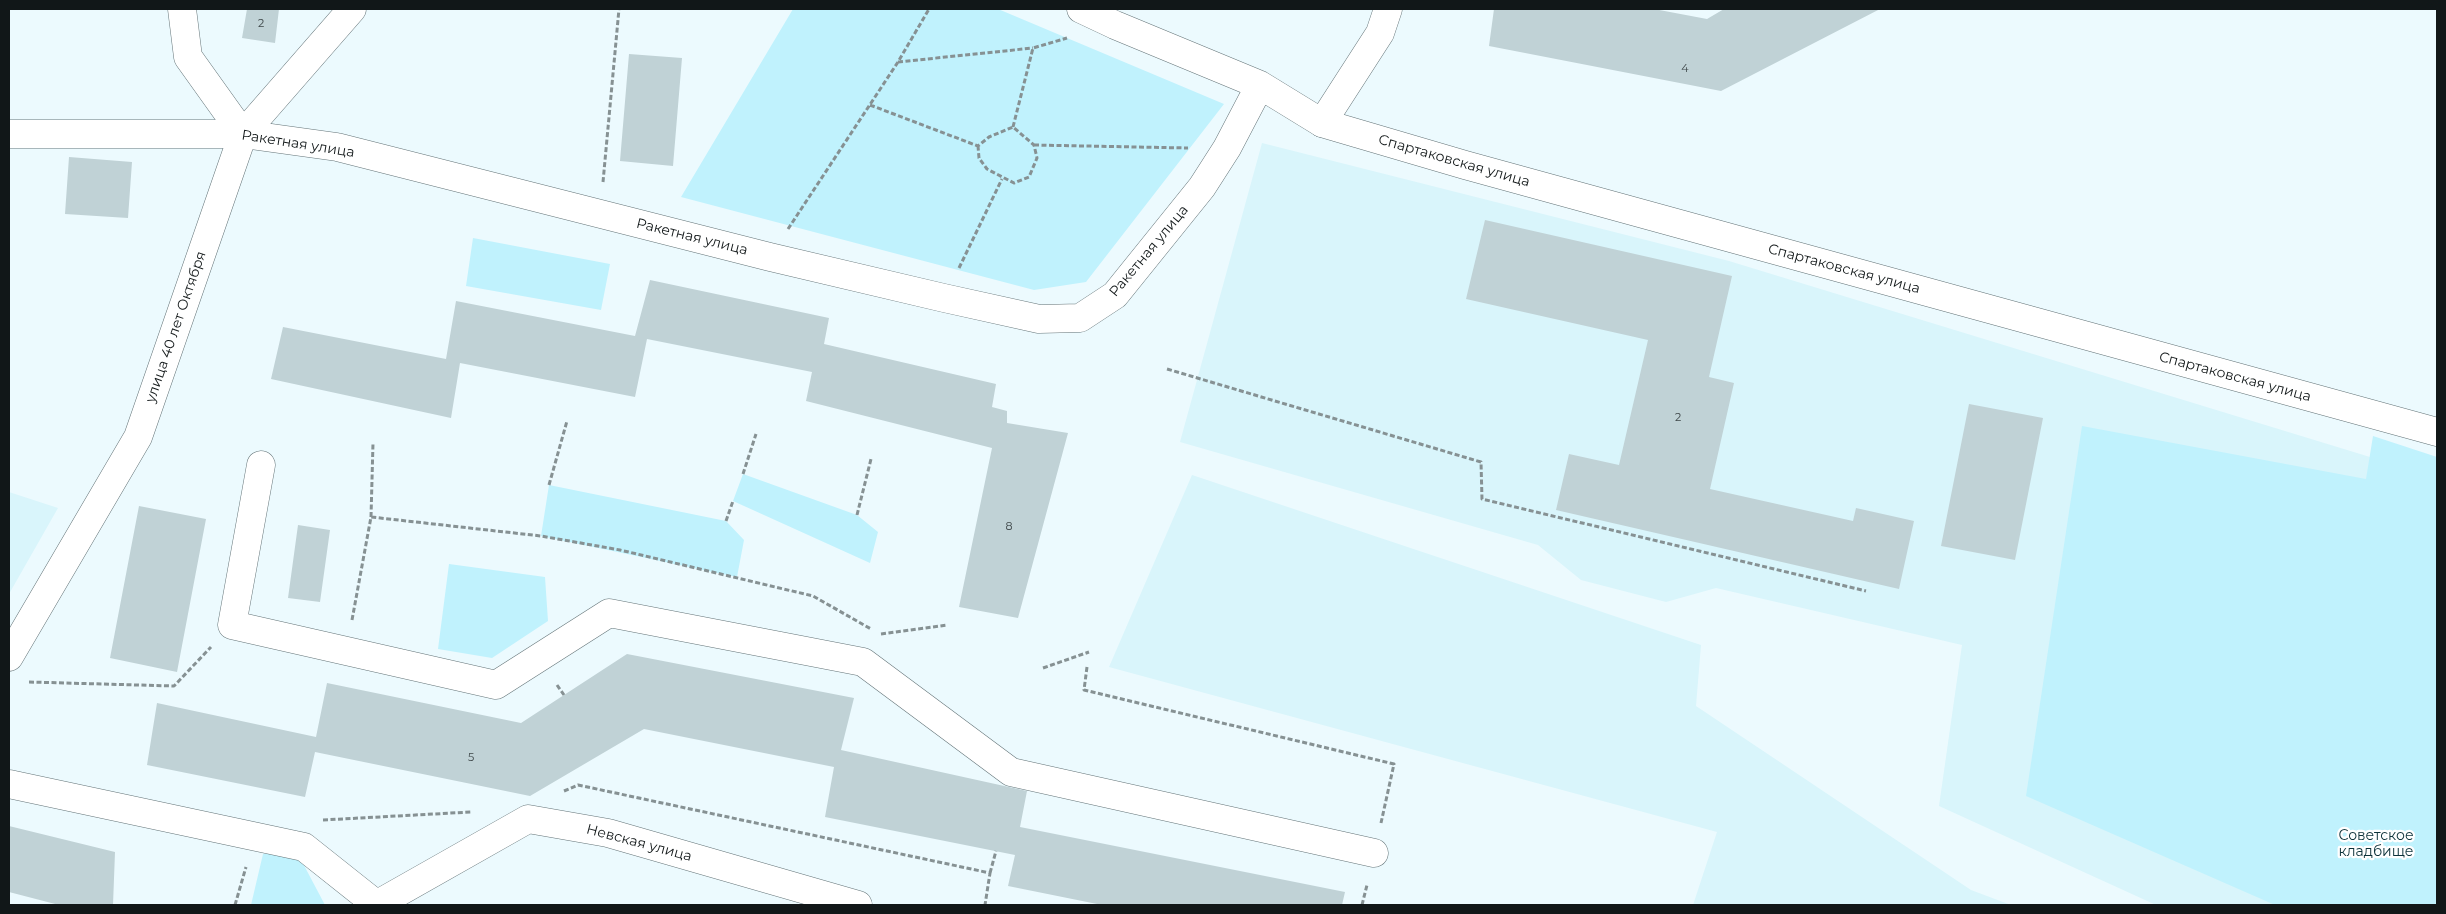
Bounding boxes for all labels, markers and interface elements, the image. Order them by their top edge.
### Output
house number: 2 [258,17,264,31]
house number: 4 [1681,62,1689,76]
street label: Ракетная улица [240,127,356,161]
street label: Спартаковская улица [1376,131,1532,191]
street label: Ракетная улица [1106,202,1192,300]
street label: Ракетная улица [635,215,749,259]
street label: Спартаковская улица [1766,241,1922,297]
street label: улица 40 лет Октября [142,249,210,405]
street label: Спартаковская улица [2157,349,2313,405]
house number: 2 [1675,411,1681,425]
house number: 8 [1005,520,1013,534]
house number: 5 [468,751,474,765]
street label: Невская улица [584,821,694,865]
park label: Советское кладбище [2338,828,2414,860]

